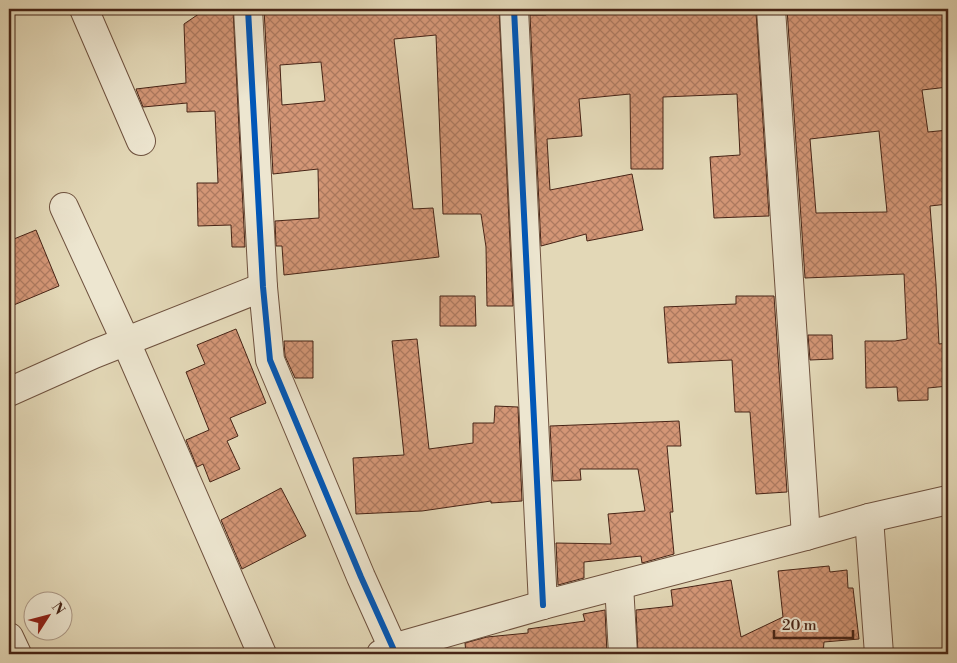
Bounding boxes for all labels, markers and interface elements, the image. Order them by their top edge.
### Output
north arrow [22,590,72,640]
text: N [47,599,68,619]
scale bar [774,608,853,640]
text: 20 m [782,616,817,635]

